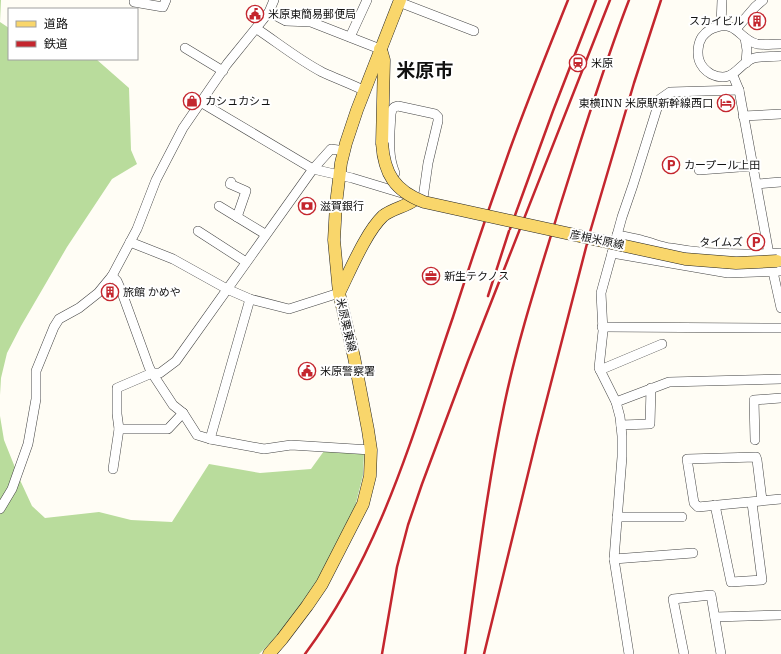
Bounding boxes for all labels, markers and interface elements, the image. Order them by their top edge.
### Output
public building icon: 米原東簡易郵便局 [245,4,265,24]
legend [8,8,138,60]
place label: 米原東簡易郵便局 [268,8,356,21]
building icon: スカイビル [747,11,767,31]
place label: スカイビル [689,15,744,28]
text: 道路 [44,17,68,31]
text: 鉄道 [44,37,68,51]
station icon: 米原 [568,53,588,73]
place label: 米原 [591,57,613,70]
district label: 米原市 [396,59,454,82]
shop icon: カシュカシュ [182,91,202,111]
hotel icon: 東横INN 米原駅新幹線西口 [716,93,736,113]
place label: カシュカシュ [205,95,271,108]
place label: 東横INN 米原駅新幹線西口 [578,97,713,110]
parking icon: カープール上田 [661,155,681,175]
place label: カープール上田 [684,159,760,172]
bank icon: 滋賀銀行 [297,196,317,216]
place label: 滋賀銀行 [320,200,364,213]
street label: 彦根米原線 [569,228,625,252]
parking icon: タイムズ [746,232,766,252]
place label: タイムズ [699,236,743,249]
office icon: 新生テクノス [421,266,441,286]
place label: 新生テクノス [444,270,509,283]
building icon: 旅館 かめや [100,282,120,302]
place label: 旅館 かめや [123,286,181,299]
street label: 米原栗東線 [333,297,359,353]
public building icon: 米原警察署 [297,361,317,381]
place label: 米原警察署 [320,365,375,378]

